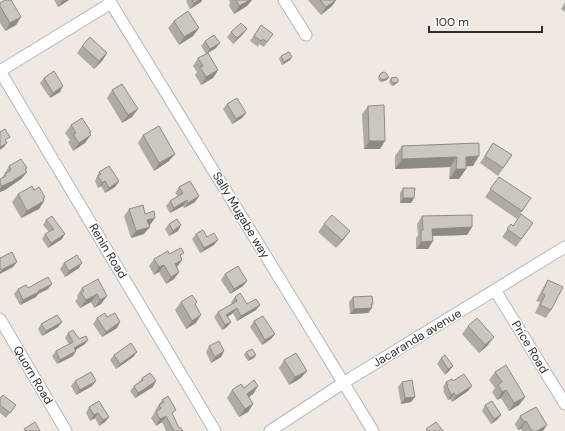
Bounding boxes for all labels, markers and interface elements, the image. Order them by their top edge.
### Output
scale bar [429,8,542,34]
text: 100 m [435,14,469,30]
street label: Sally Mugabe way [209,169,273,262]
street label: Renin Road [85,221,131,281]
street label: Jacaranda avenue [370,305,464,371]
street label: Price Road [508,318,552,376]
street label: Quorn Road [9,343,57,407]

